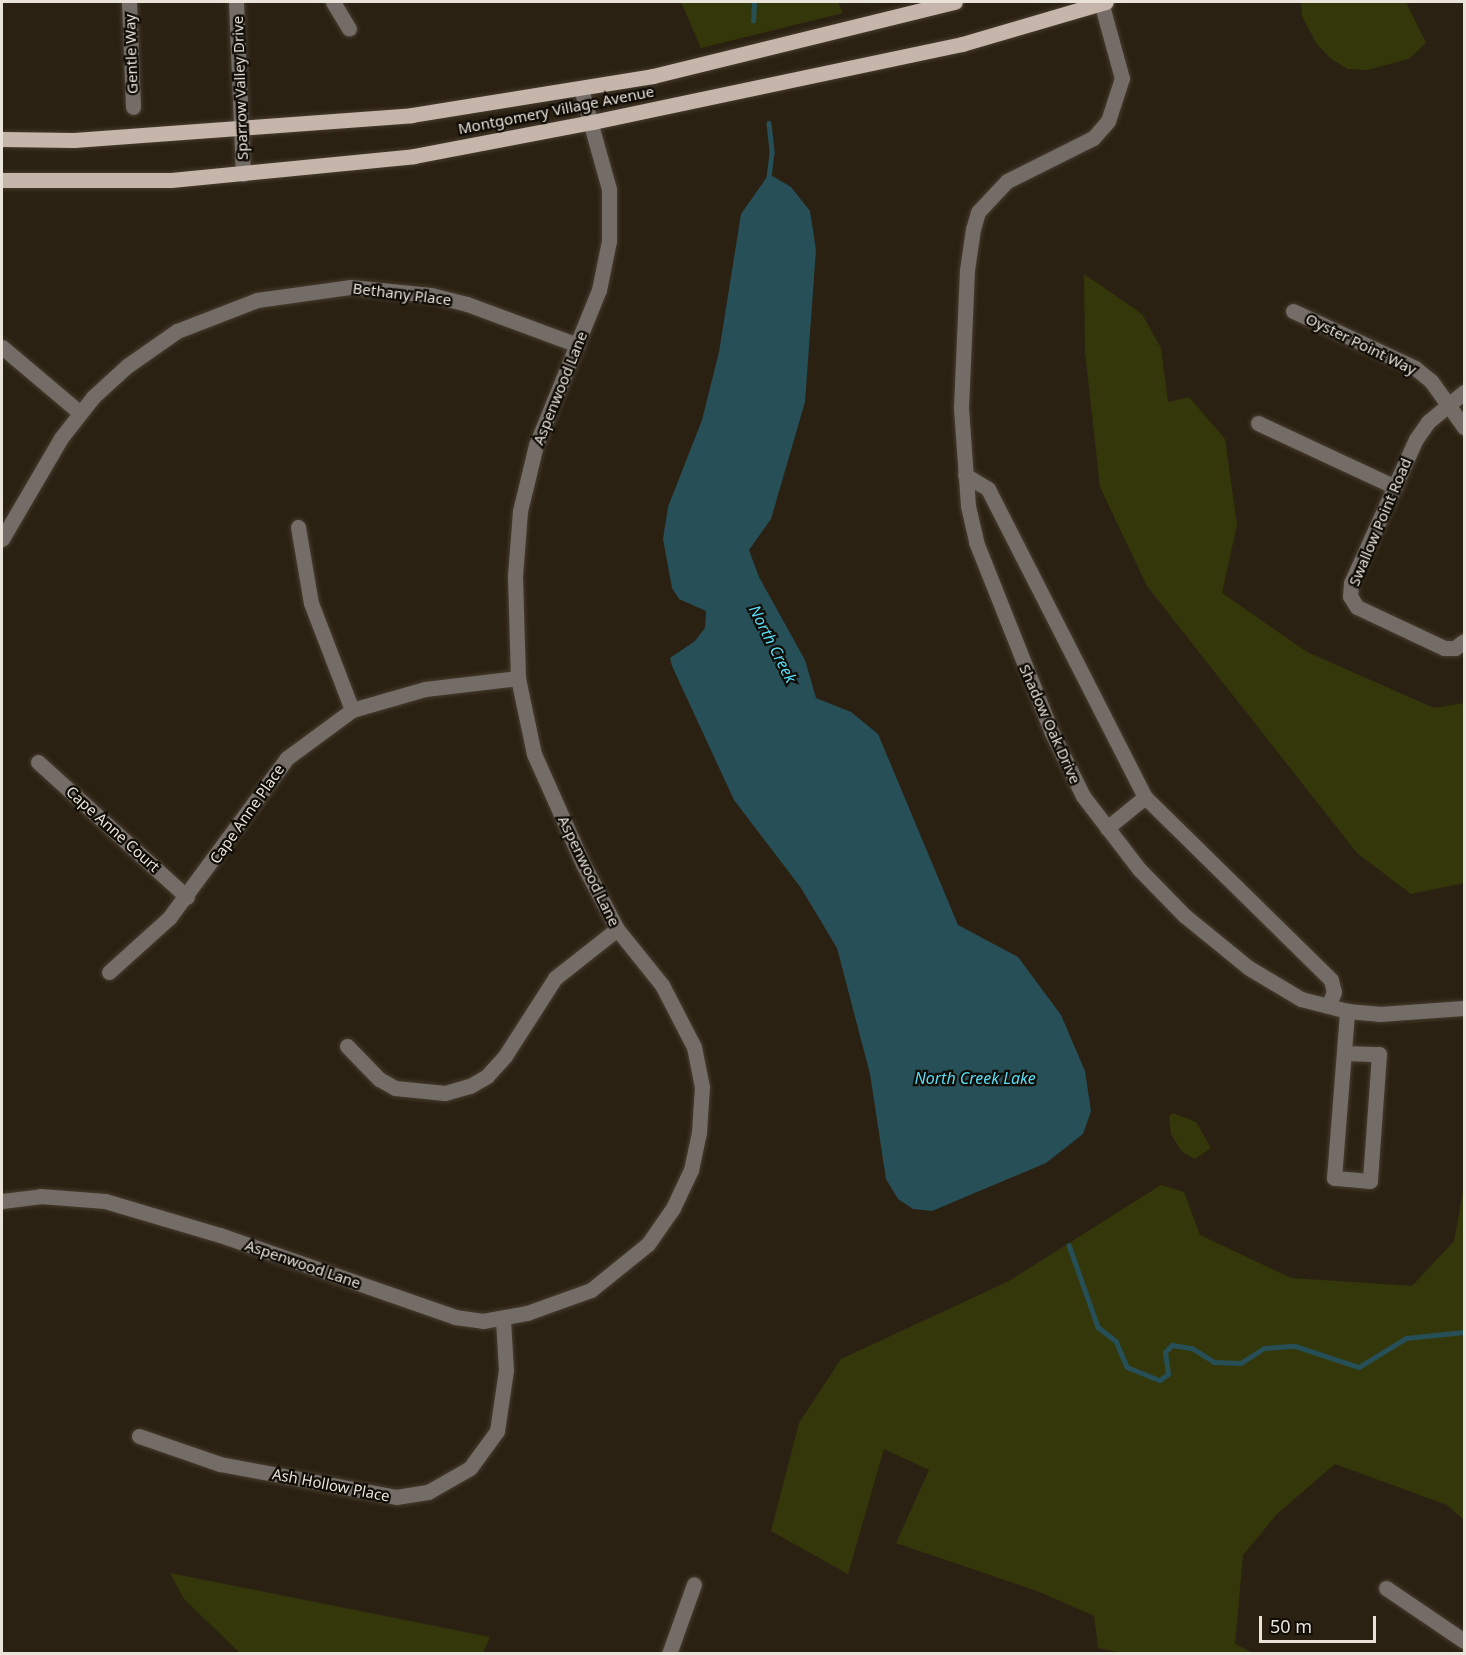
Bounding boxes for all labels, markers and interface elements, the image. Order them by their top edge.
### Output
street label: Gentle Way [121,14,141,94]
street label: Sparrow Valley Drive [228,16,252,160]
street label: Montgomery Village Avenue [457,82,655,138]
street label: Bethany Place [352,279,452,309]
street label: Oyster Point Way [1303,309,1419,379]
street label: Aspenwood Lane [529,329,591,447]
street label: Swallow Point Road [1345,455,1415,589]
water label: North Creek [745,602,801,686]
street label: Shadow Oak Drive [1016,662,1084,786]
street label: Cape Anne Place [206,761,288,867]
street label: Cape Anne Court [63,782,163,876]
street label: Aspenwood Lane [554,813,624,929]
water label: North Creek Lake [914,1068,1036,1088]
street label: Aspenwood Lane [243,1236,363,1292]
street label: Ash Hollow Place [271,1465,391,1505]
scale bar [1262,1604,1379,1642]
text: 50 m [1270,1614,1312,1638]

